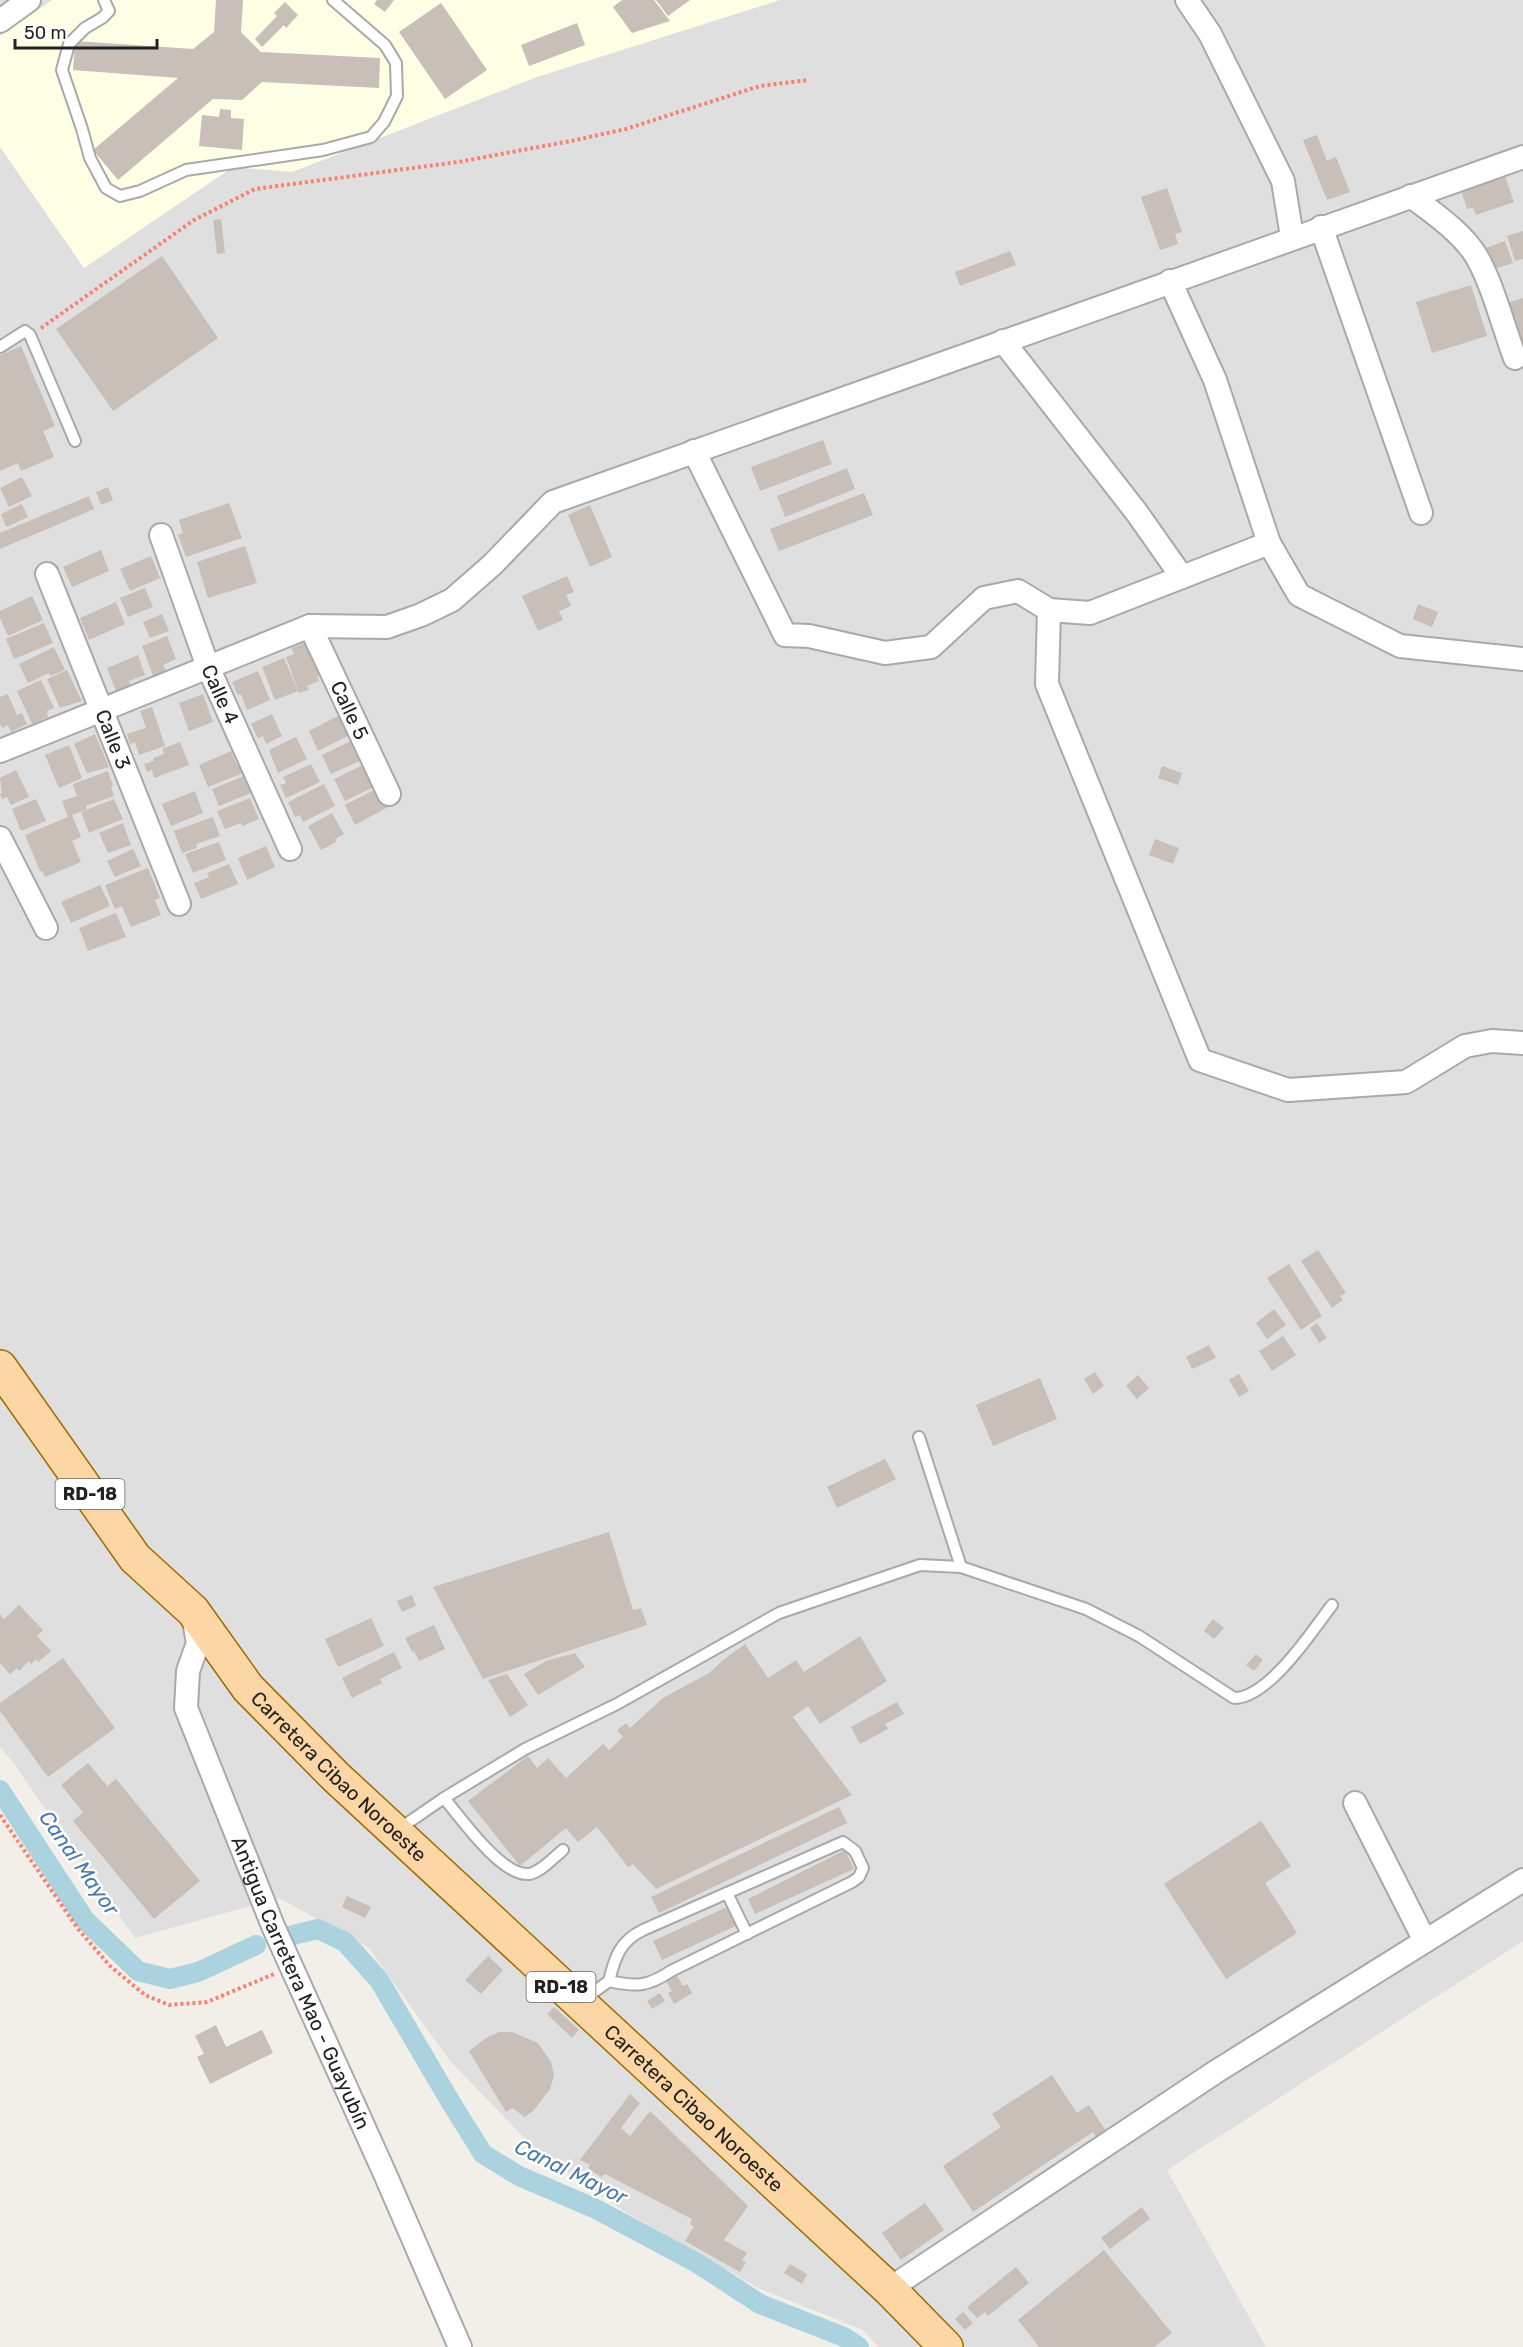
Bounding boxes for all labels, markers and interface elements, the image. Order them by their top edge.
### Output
scale bar [15,12,158,50]
text: 50 m [24,22,67,44]
street label: Calle 4 [196,661,244,728]
street label: Calle 5 [325,677,374,743]
street label: Calle 3 [90,706,136,773]
road number: RD-18 [56,1479,124,1509]
street label: Carretera Cibao Noroeste [246,1686,432,1867]
water label: Canal Mayor [34,1806,125,1921]
street label: Antigua Carretera Mao - Guayubín [226,1833,375,2133]
road number: RD-18 [526,1972,596,2002]
street label: Carretera Cibao Noroeste [599,2020,788,2197]
water label: Canal Mayor [511,2134,632,2210]

